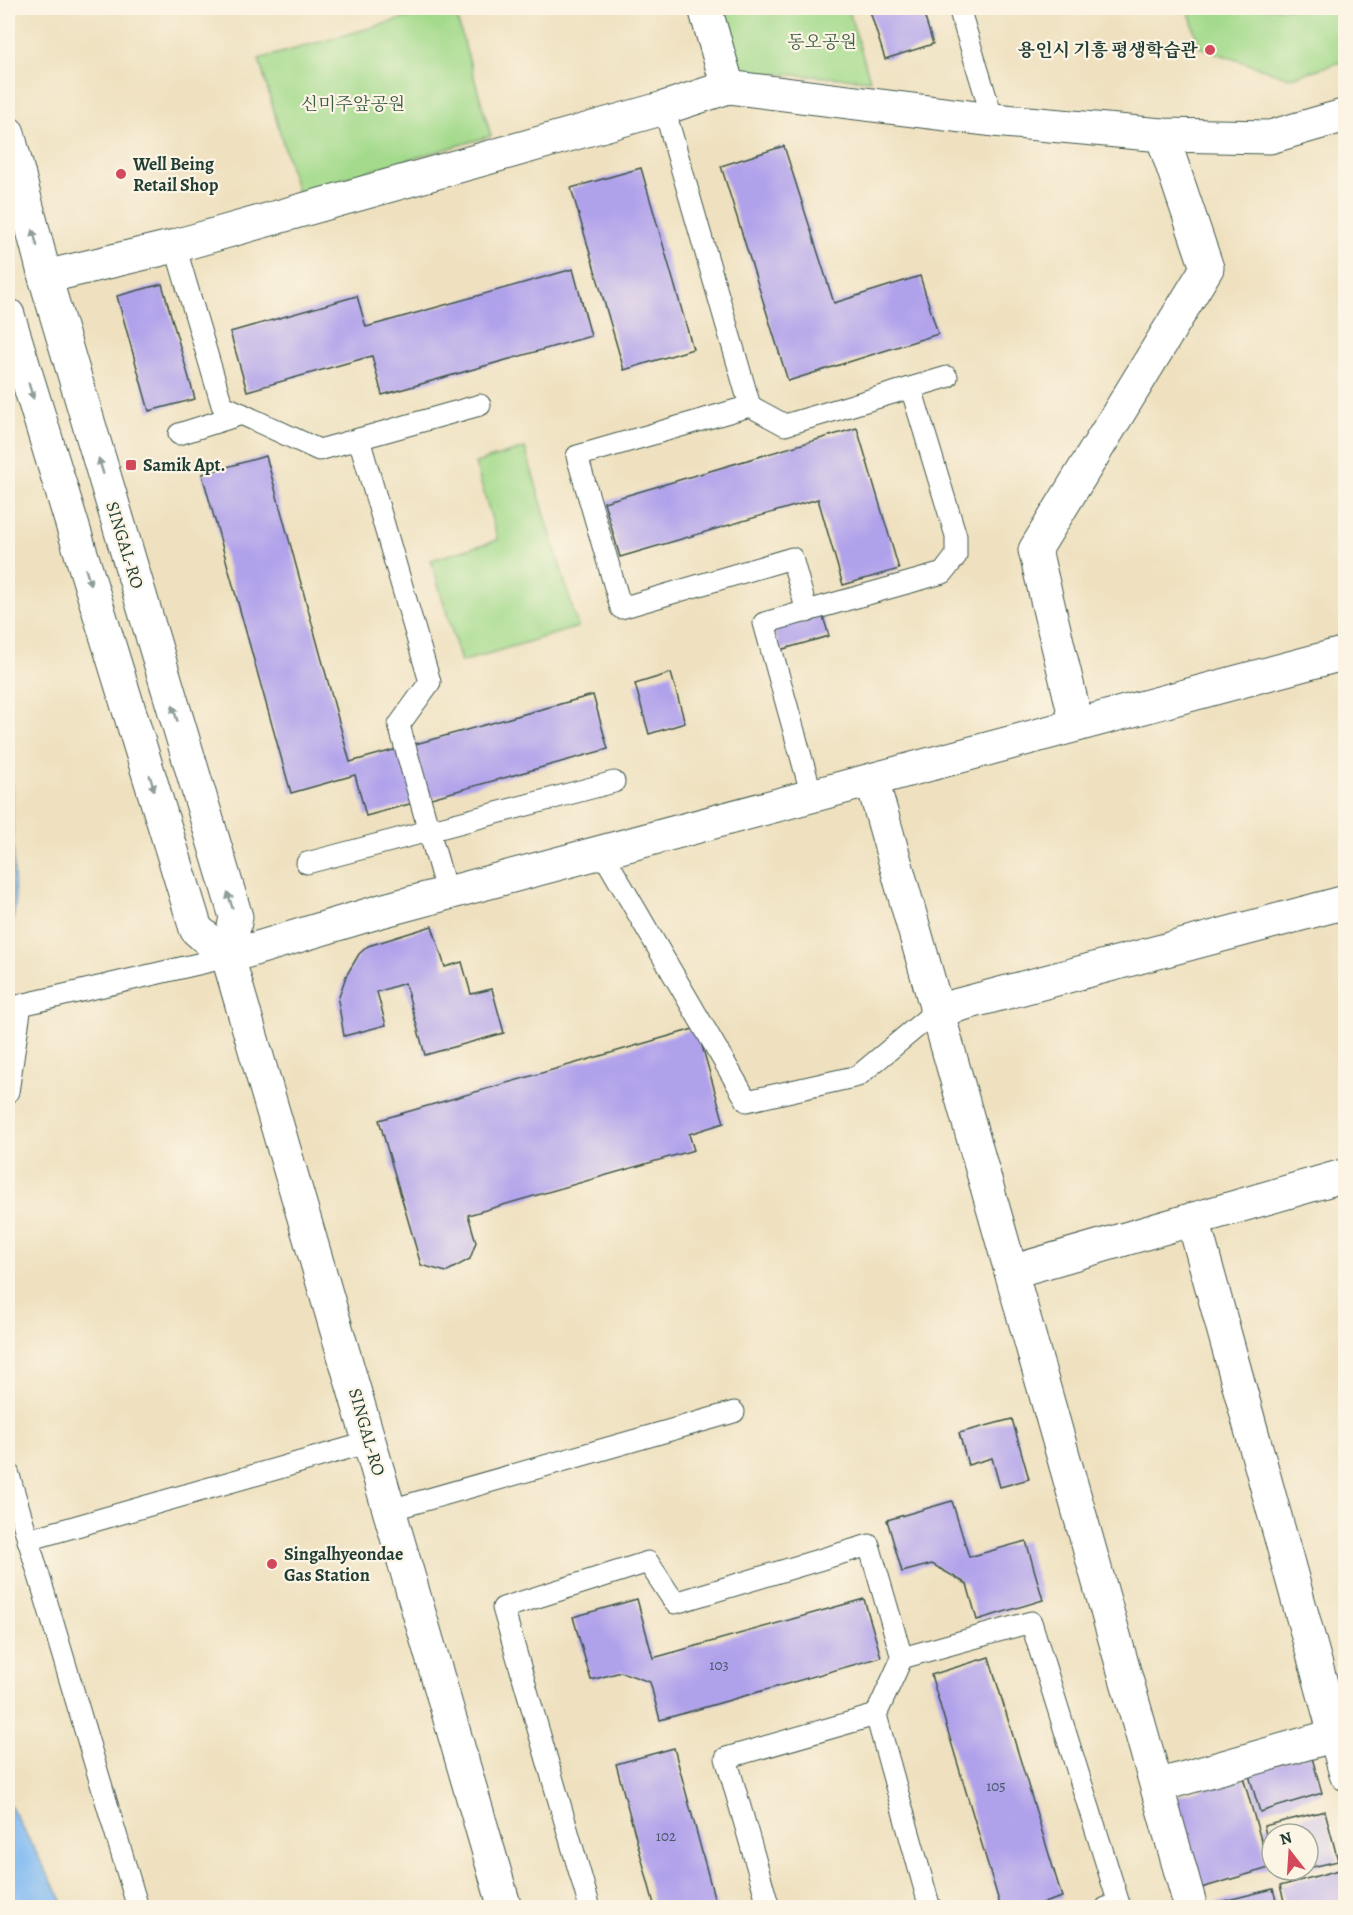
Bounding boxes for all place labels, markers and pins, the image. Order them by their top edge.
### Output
place label: 용인시 기흥 평생학습관 [1018,38,1199,62]
marker: 용인시 기흥 평생학습관 [1203,43,1217,57]
place label: Well Being Retail Shop [132,152,219,197]
marker: Well Being Retail Shop [114,167,128,181]
place label: Samik Apt. [143,453,225,477]
marker: Samik Apt. [124,458,138,472]
place label: Singalhyeondae Gas Station [284,1542,403,1587]
marker: Singalhyeondae Gas Station [265,1557,279,1571]

